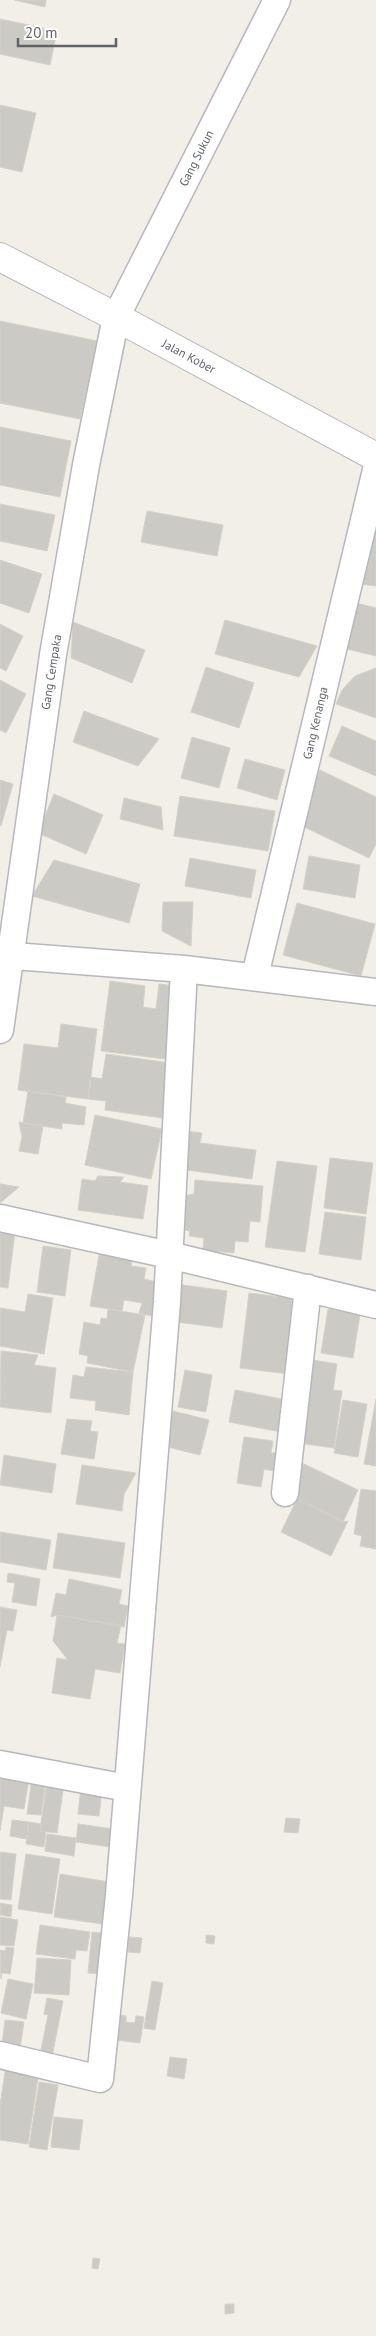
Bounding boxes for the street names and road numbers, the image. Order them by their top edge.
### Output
street label: Gang Sukun [175,127,217,189]
street label: Jalan Kober [159,335,218,376]
street label: Gang Cempaka [38,633,64,711]
street label: Gang Kenanga [299,685,331,761]

